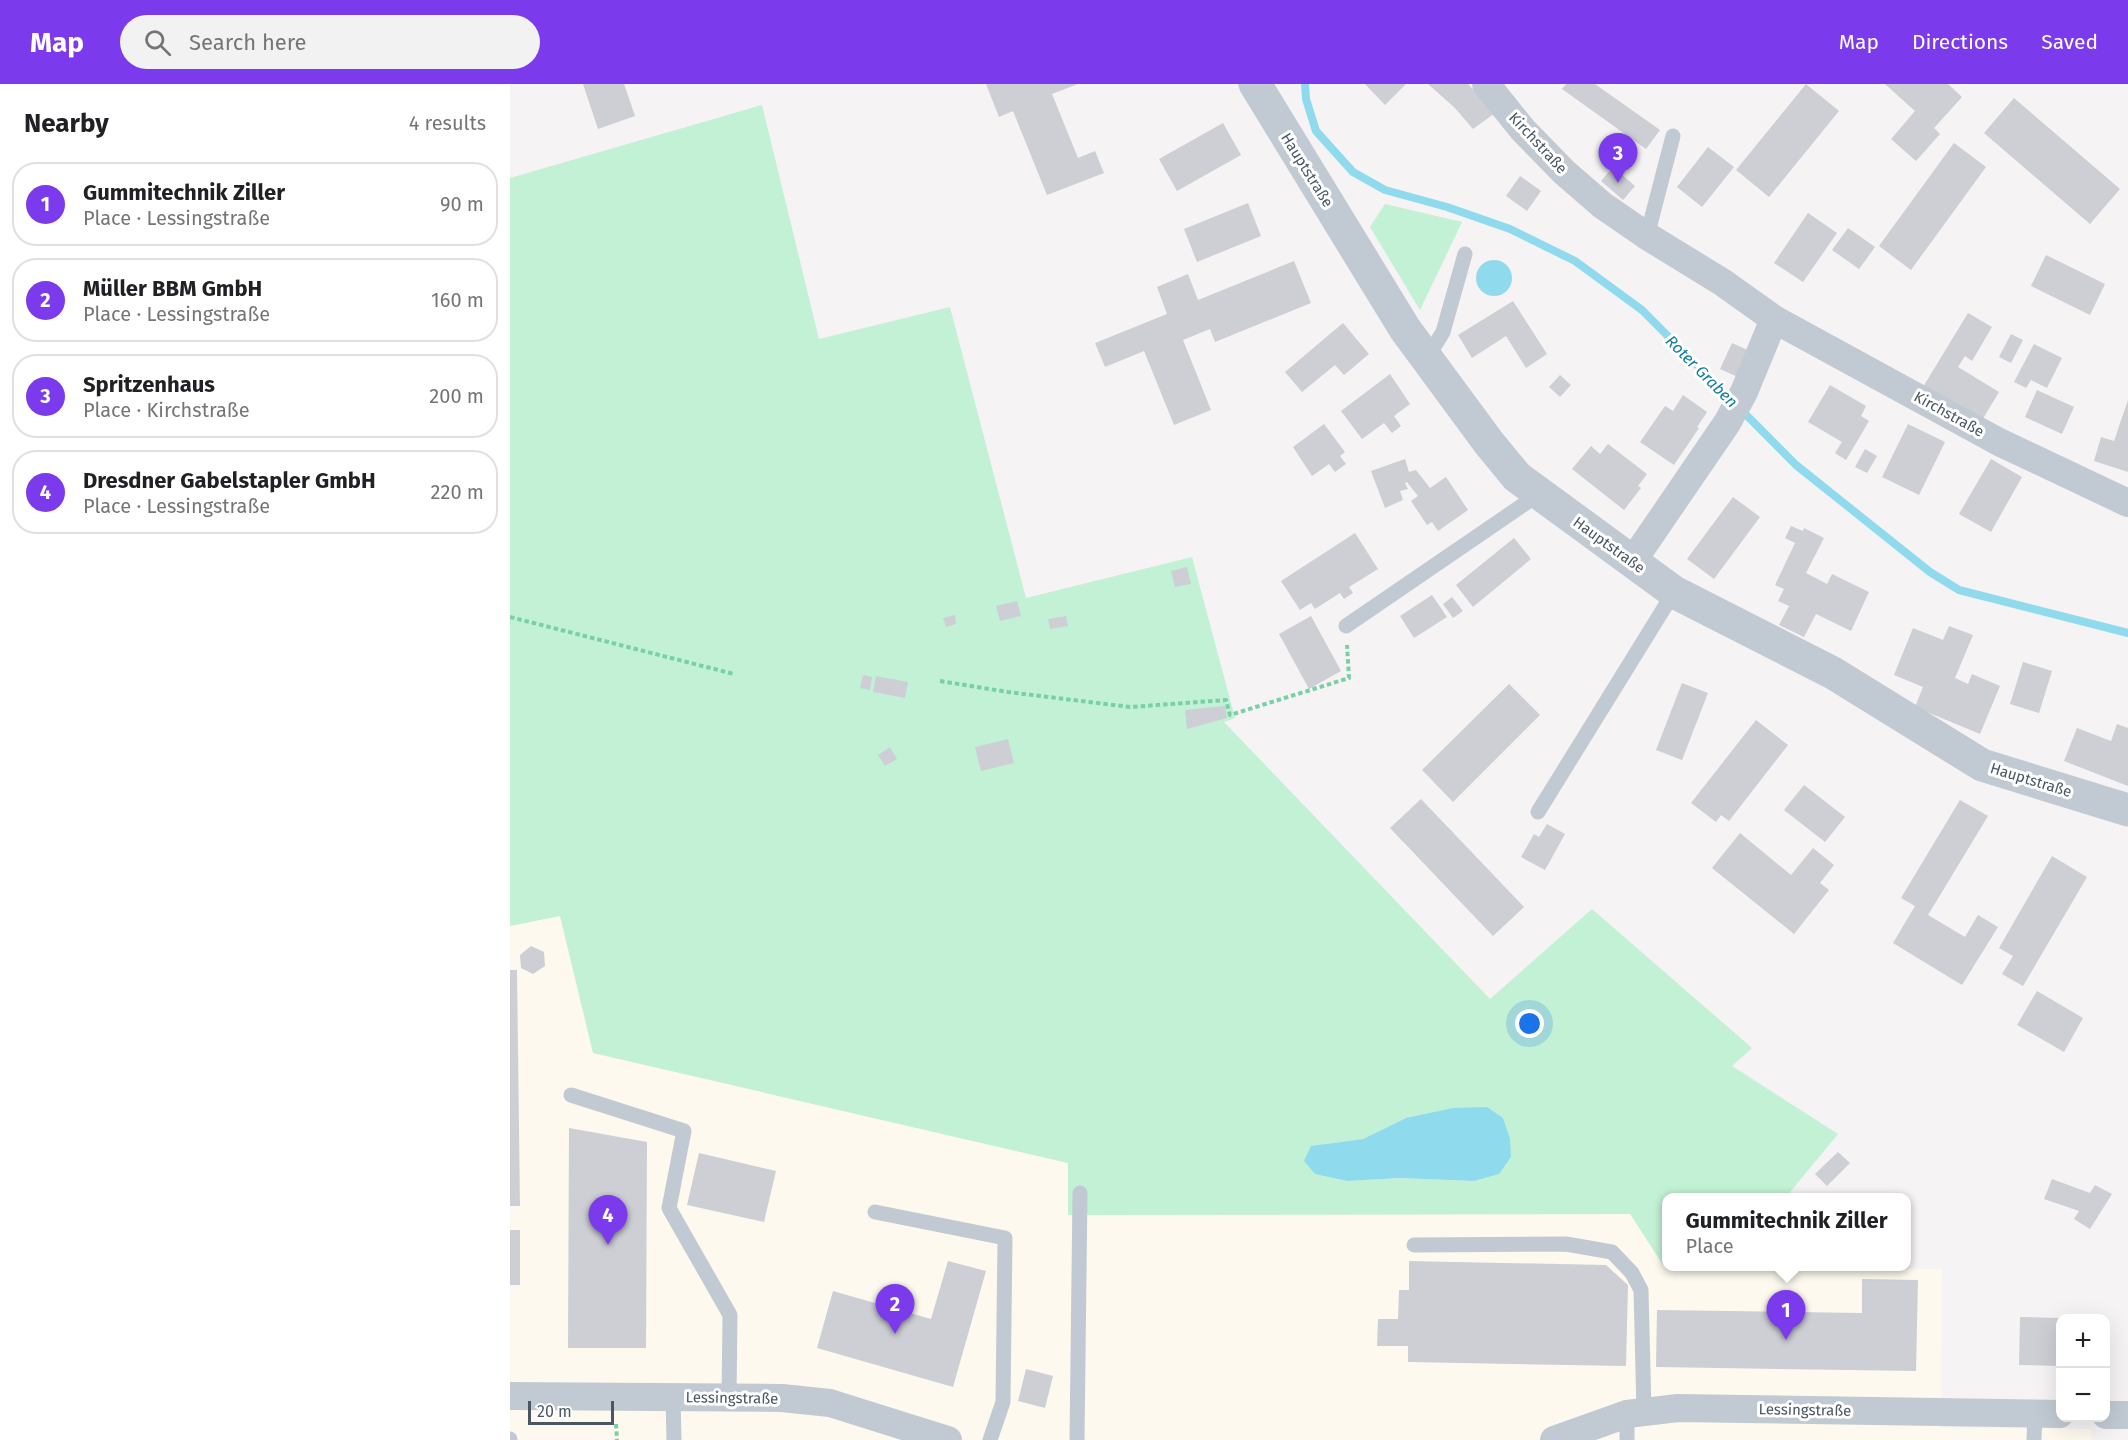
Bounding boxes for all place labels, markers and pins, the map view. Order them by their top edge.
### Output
pin: 3 [1598,134,1638,183]
pin: 4 [588,1196,628,1245]
pin: 2 [876,1284,914,1334]
pin: 1 [1766,1290,1806,1340]

